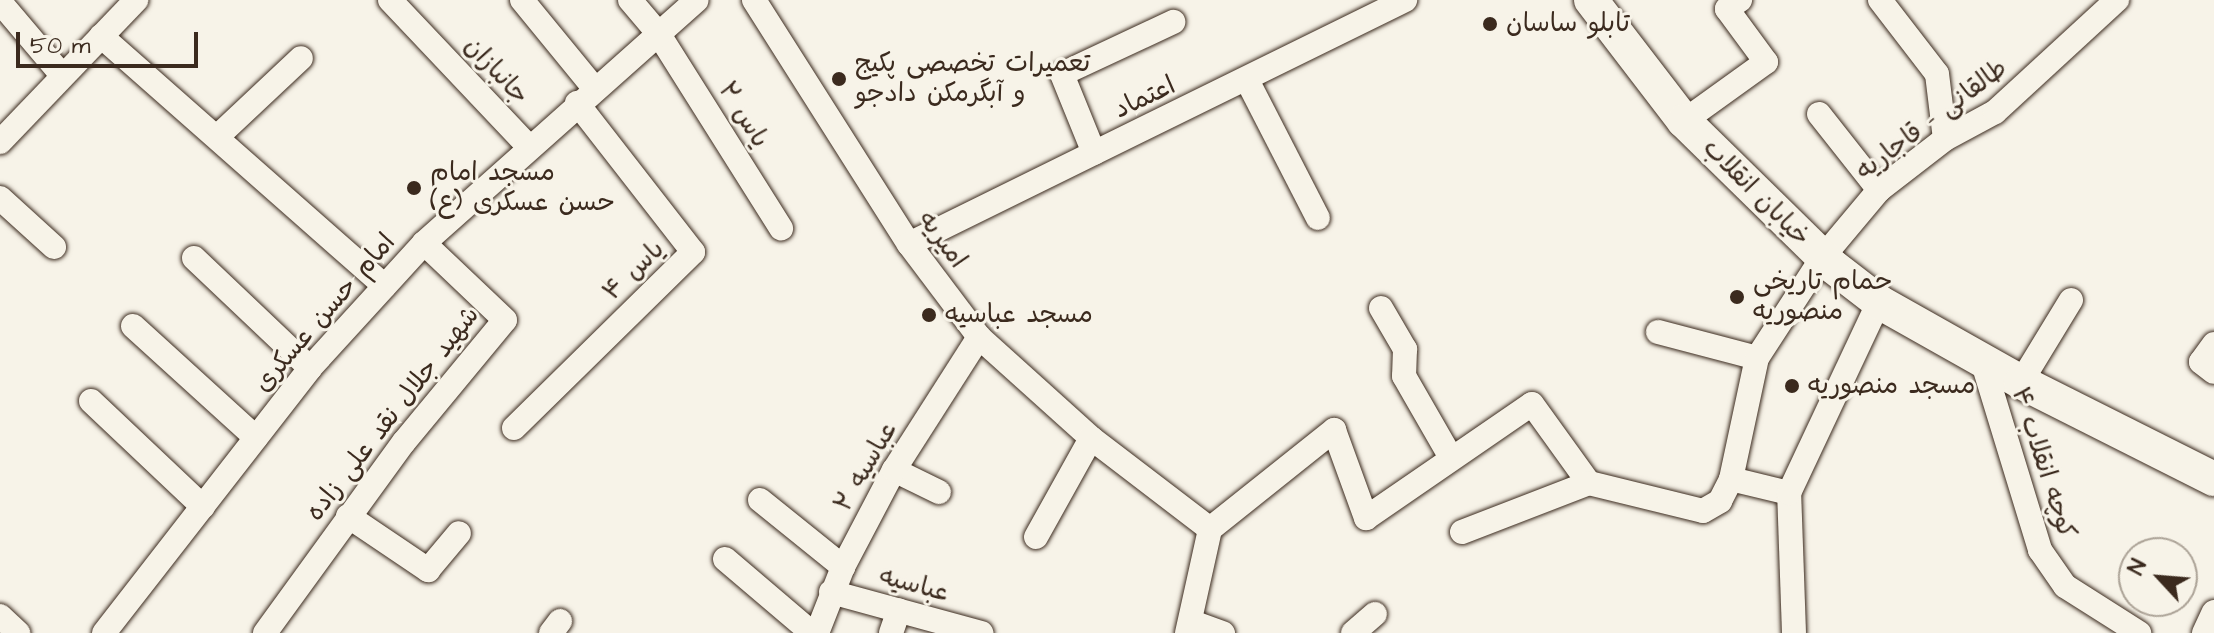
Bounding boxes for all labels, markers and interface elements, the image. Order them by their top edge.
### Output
place label: تابلو ساسان [1506,8,1630,40]
marker: تابلو ساسان [1481,15,1499,33]
scale bar [20,16,202,66]
text: 50 m [30,29,90,63]
street label: جانبازان [457,31,535,111]
place label: تعمیرات تخصصی پکیج و آبگرمکن دادجو [855,48,1090,110]
street label: طالقانی - قاجاریه [1850,53,2014,187]
marker: تعمیرات تخصصی پکیج و آبگرمکن دادجو [830,70,848,88]
street label: اعتماد [1109,70,1181,126]
street label: یاس ۲ [711,76,775,154]
street label: خیابان انقلاب [1696,133,1816,253]
place label: مسجد امام حسن عسکری (ع) [430,157,615,218]
marker: مسجد امام حسن عسکری (ع) [405,179,423,197]
street label: امیریه [911,205,973,275]
street label: امام حسن عسکری [248,227,402,399]
street label: یاس ۴ [597,234,671,308]
place label: حمام تاریخی منصوریه [1753,266,1891,328]
marker: حمام تاریخی منصوریه [1728,288,1746,306]
place label: مسجد عباسیه [945,299,1093,331]
street label: شهید جلال نقد علی زاده [300,301,486,527]
marker: مسجد عباسیه [920,306,938,324]
place label: مسجد منصوریه [1808,370,1975,402]
marker: مسجد منصوریه [1783,377,1801,395]
street label: کوچه انقلاب ۴ [2004,383,2082,543]
street label: عباسیه ۲ [828,416,904,518]
north arrow [2118,537,2198,617]
text: N [2121,554,2155,580]
street label: عباسیه [876,561,952,609]

